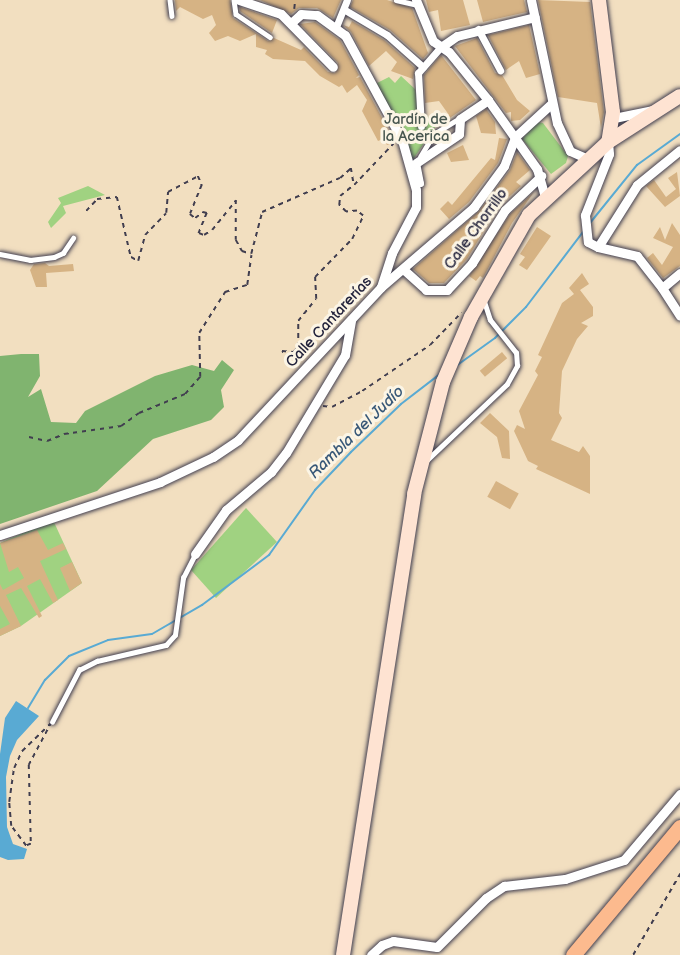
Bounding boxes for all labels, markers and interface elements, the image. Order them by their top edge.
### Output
park label: Jardín de la Acerica [383,110,449,145]
street label: Calle Chorrillo [441,185,511,273]
street label: Calle Cantarerías [282,273,376,371]
water label: Rambla del Judío [305,382,409,484]

